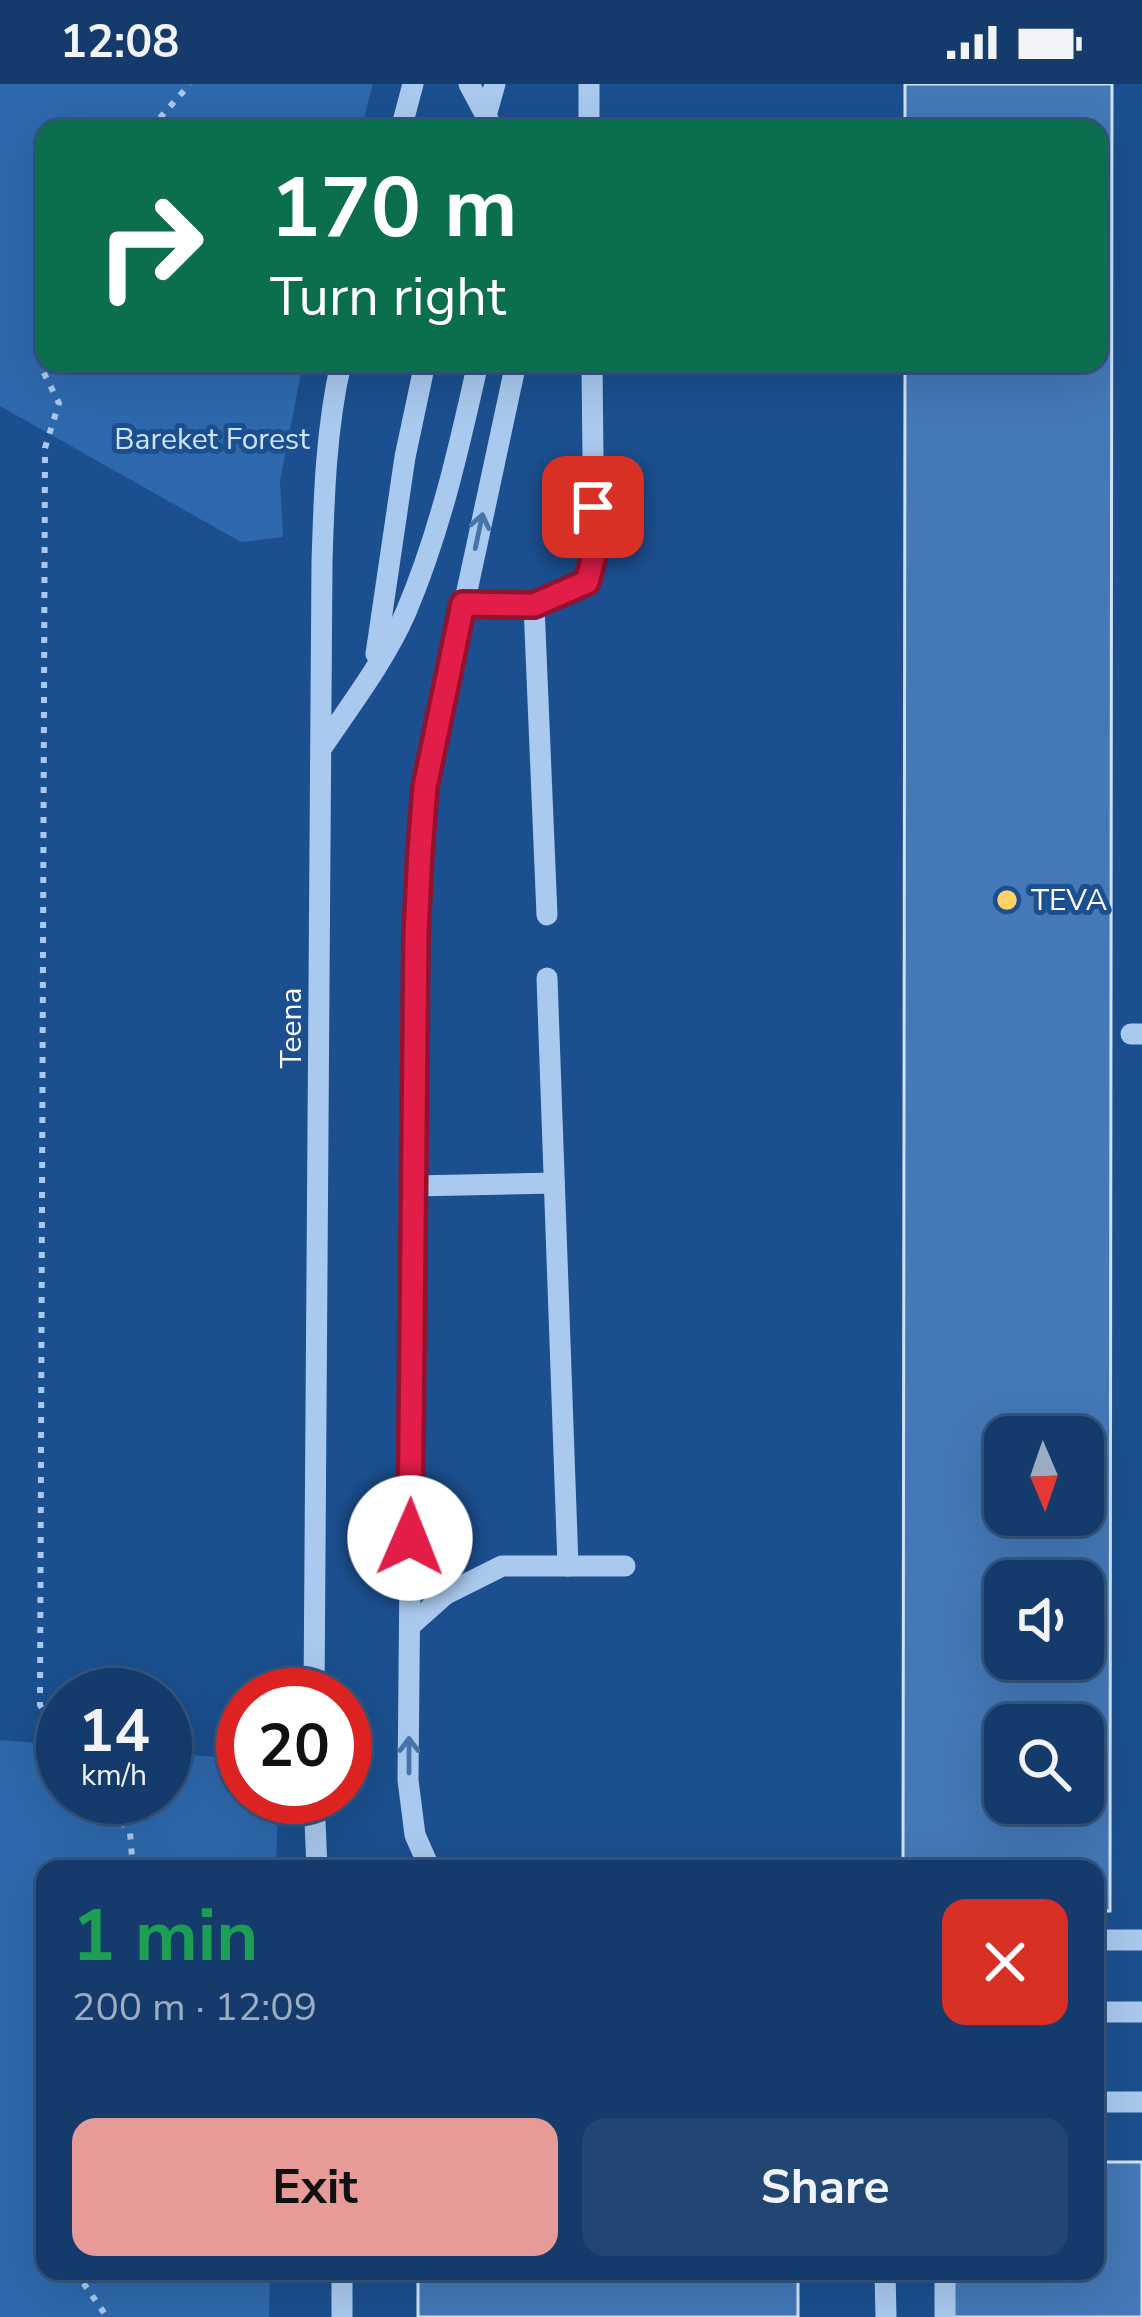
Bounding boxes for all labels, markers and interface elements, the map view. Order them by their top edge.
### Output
text: 12:08 [60,12,179,73]
text: 170 m [270,151,518,266]
icon: right [72,168,228,324]
text: Turn right [270,260,506,334]
park label: Bareket Forest [114,419,310,460]
pin [542,456,644,558]
icon: arrive [560,474,626,540]
one-way arrow [468,513,491,551]
place label: TEVA [1031,880,1107,921]
marker: TEVA [994,887,1020,913]
street label: Teena [271,988,312,1068]
north arrow [984,1416,1104,1536]
map controls [984,1416,1104,1824]
position arrow [347,1475,473,1601]
button: sound [984,1560,1104,1680]
speed limit sign: 20 [216,1668,372,1824]
text: 14 [78,1690,150,1772]
button: search [984,1704,1104,1824]
one-way arrow [397,1736,420,1775]
text: km/h [81,1755,147,1796]
text: 1 min [72,1887,258,1985]
button: close [942,1899,1068,2025]
text: 200 m · 12:09 [72,1981,317,2034]
button: Exit [72,2118,558,2256]
button: Share [582,2118,1068,2256]

